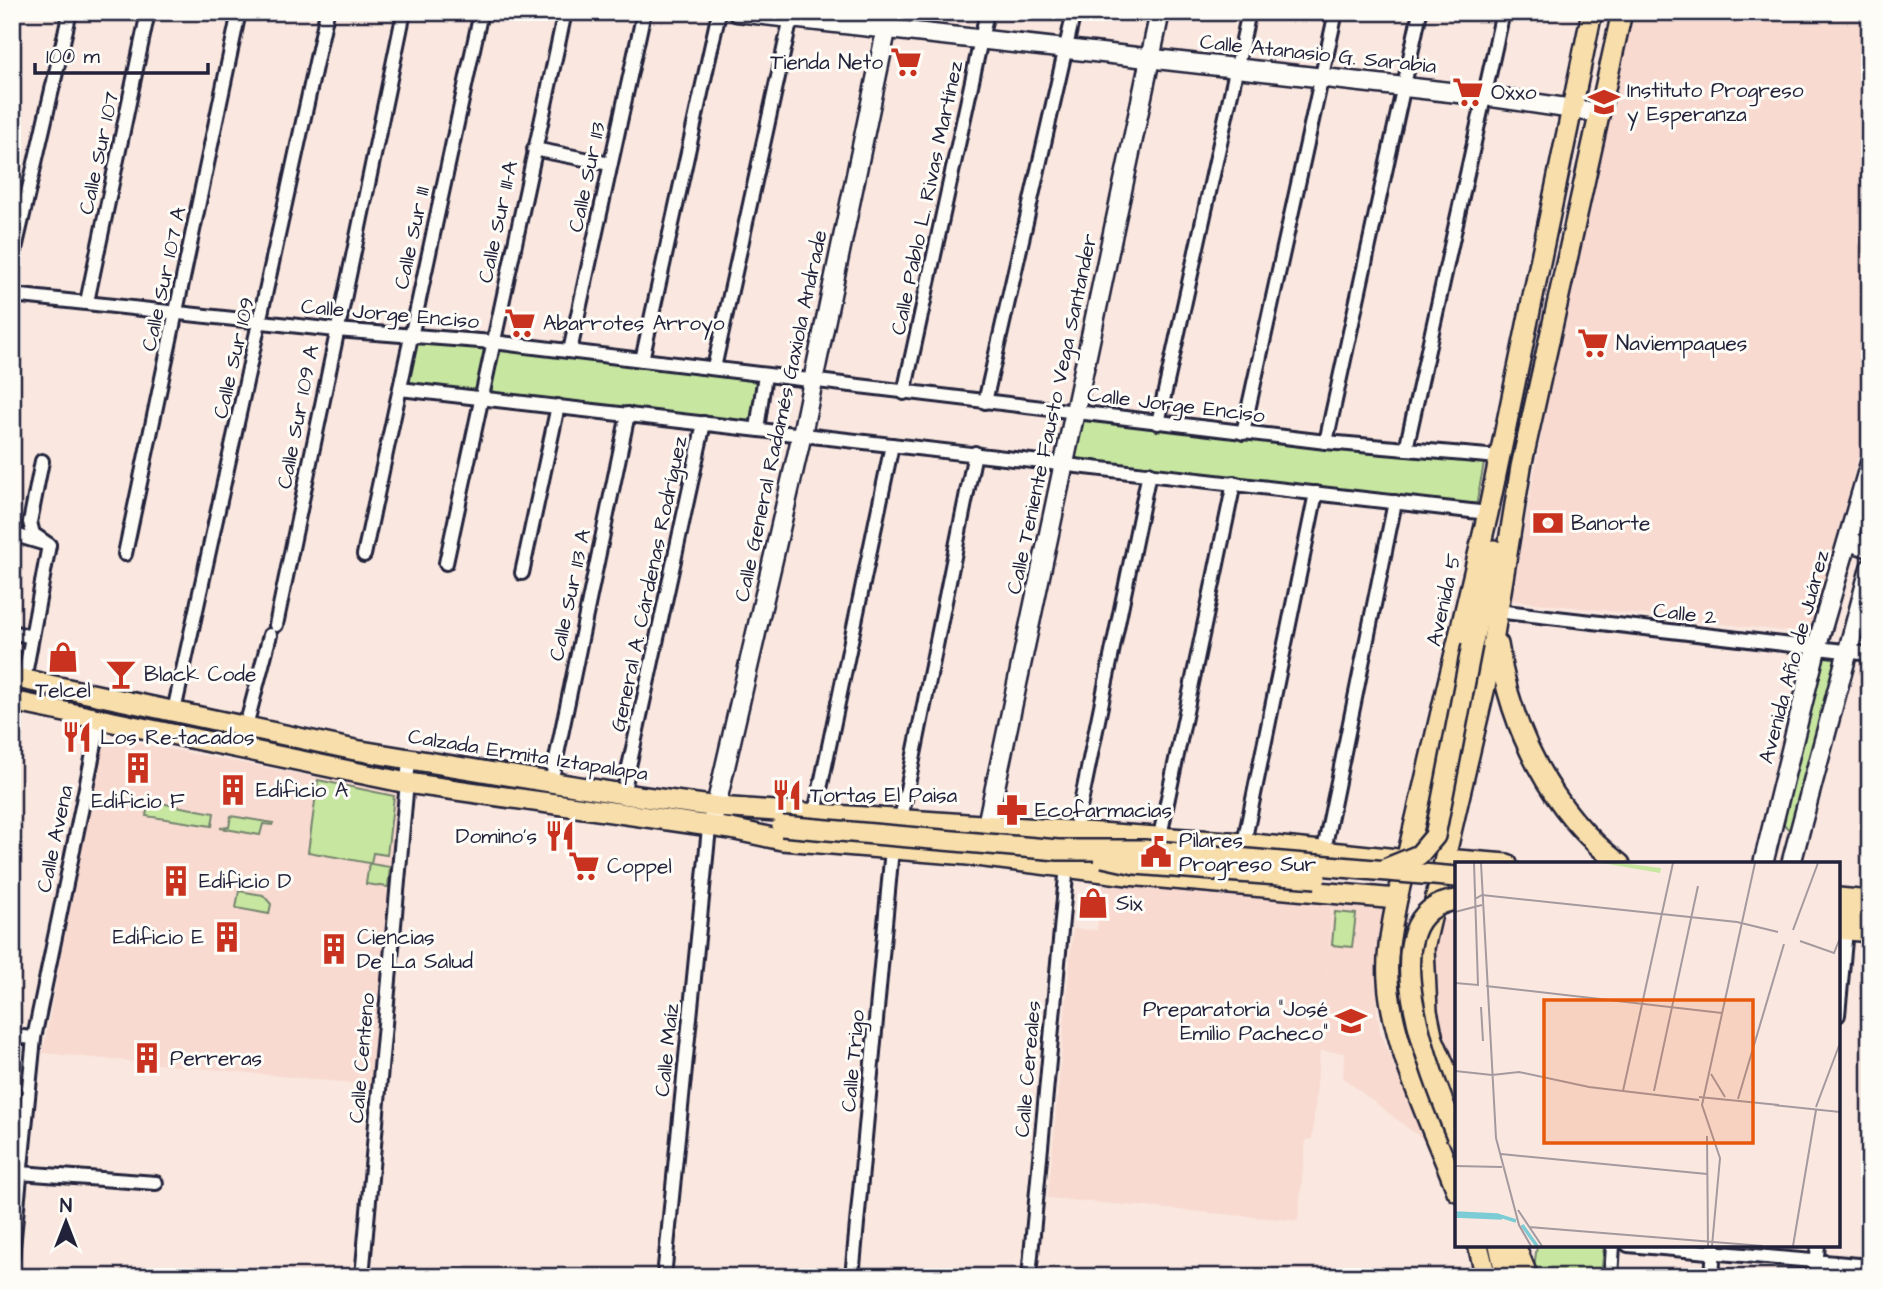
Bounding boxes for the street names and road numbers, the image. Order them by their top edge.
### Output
street label: Calle Atanasio G. Sarabia [1198,27,1438,81]
street label: Calle Pablo L. Rivas Martínez [884,58,970,338]
street label: Calle Sur 107 [72,89,126,217]
street label: Calle Sur 113 [561,119,613,235]
street label: Calle Sur 111-A [471,158,525,286]
street label: Calle Sur 111 [387,184,437,292]
street label: Calle Sur 107 A [135,204,194,354]
street label: Calle General Radamés Gaxiola Andrade [727,228,835,604]
street label: Calle Teniente Fausto Vega Santander [1000,231,1106,597]
street label: Calle Jorge Enciso [300,292,480,338]
street label: Calle Sur 109 [206,294,262,422]
street label: Calle Sur 109 A [270,342,326,491]
street label: Calle Jorge Enciso [1085,380,1267,432]
street label: General A. Cárdenas Rodríguez [603,433,697,735]
street label: Calle Sur 113 A [542,526,598,664]
street label: Avenida Año de Juárez [1752,547,1837,767]
street label: Avenida 5 [1419,551,1469,649]
street label: Calle 2 [1651,596,1719,632]
street label: Calzada Ermita Iztapalapa [406,722,650,789]
street label: Calle Avena [30,782,81,895]
street label: Calle Centeno [342,991,382,1124]
street label: Calle Cereales [1008,999,1048,1139]
street label: Calle Maíz [648,1001,686,1098]
street label: Calle Trigo [834,1009,874,1113]

